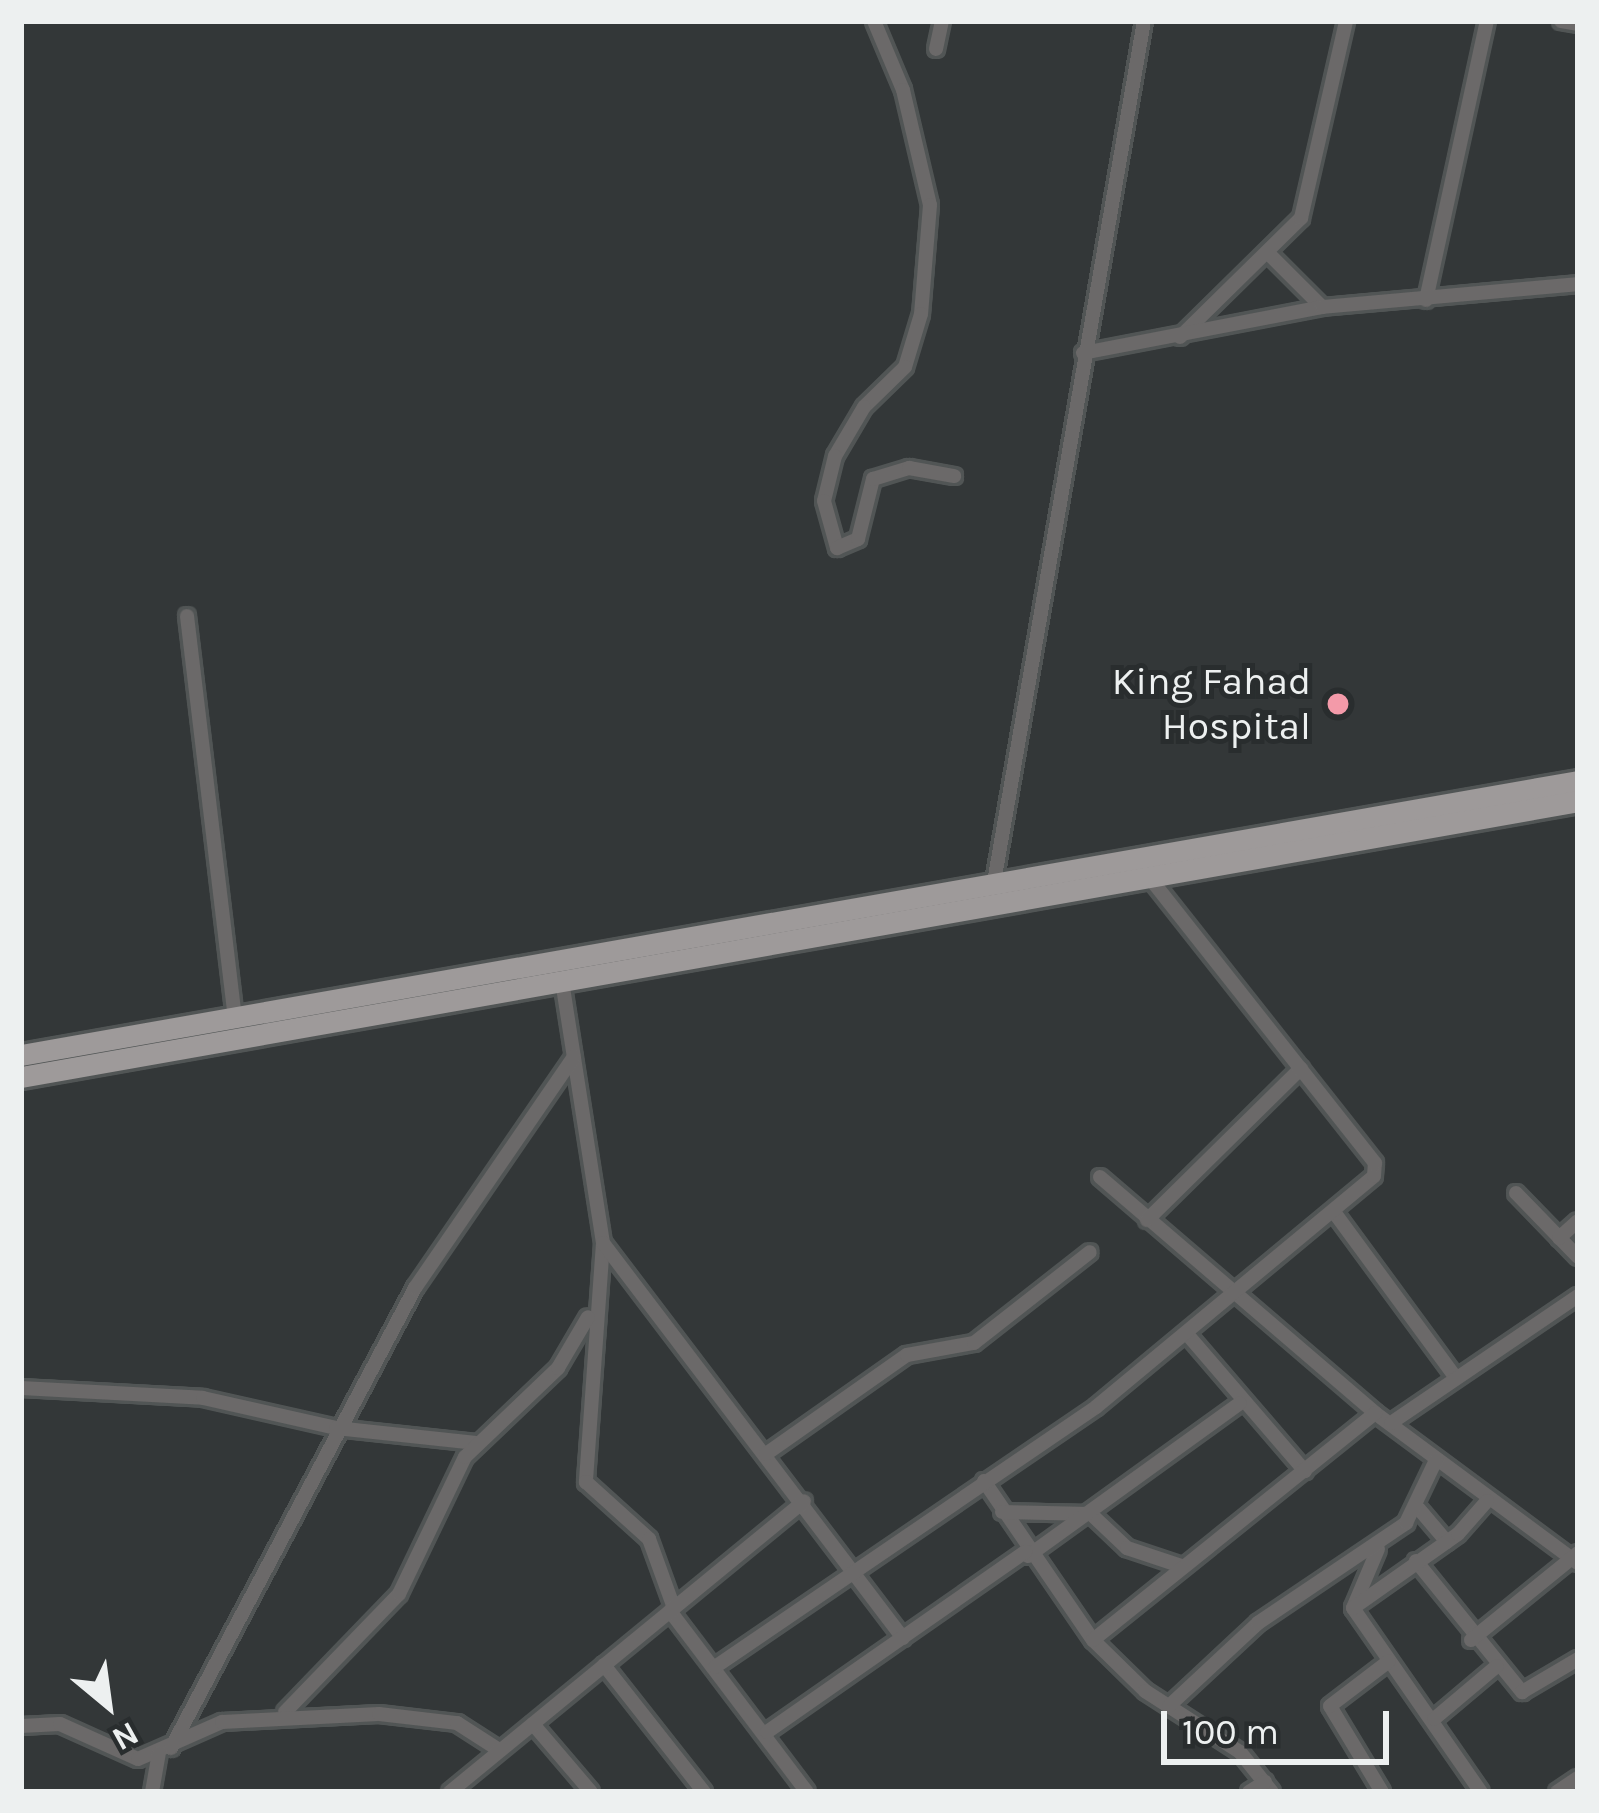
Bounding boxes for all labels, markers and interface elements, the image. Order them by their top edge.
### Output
place label: King Fahad Hospital [1112,659,1311,750]
marker: King Fahad Hospital [1322,688,1354,720]
north arrow [48,1645,168,1765]
scale bar [1167,1687,1395,1761]
text: 100 m [1182,1711,1279,1753]
text: N [106,1714,145,1759]

